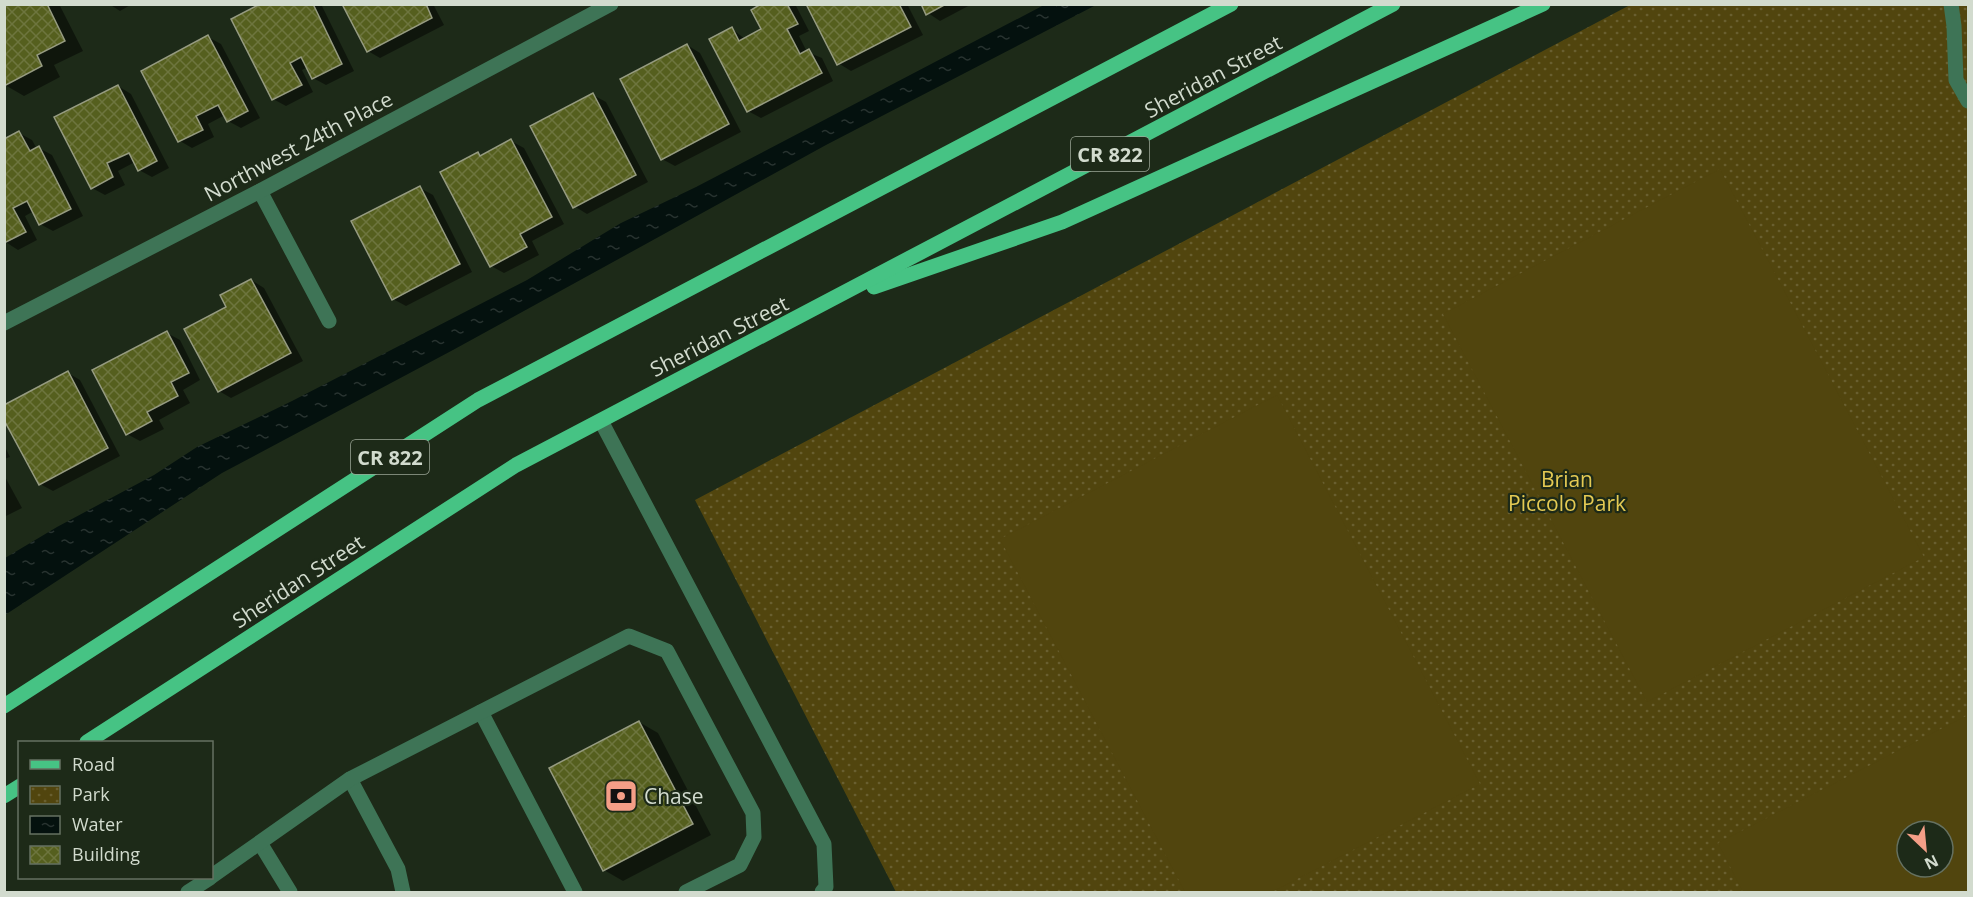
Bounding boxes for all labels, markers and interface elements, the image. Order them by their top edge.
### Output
street label: Sheridan Street [1140,28,1286,124]
street label: Northwest 24th Place [199,84,397,208]
road number: CR 822 [1071,137,1149,171]
street label: Sheridan Street [645,289,793,383]
road number: CR 822 [351,440,429,474]
park label: Brian Piccolo Park [1508,465,1626,517]
street label: Sheridan Street [227,528,369,634]
legend [18,741,213,879]
text: Road [72,752,115,776]
bank icon: Chase [603,778,639,814]
text: Park [72,782,110,806]
place label: Chase [644,782,704,810]
text: Water [72,812,123,836]
north arrow [1895,819,1955,879]
text: Building [72,842,140,866]
text: N [1921,850,1942,875]

